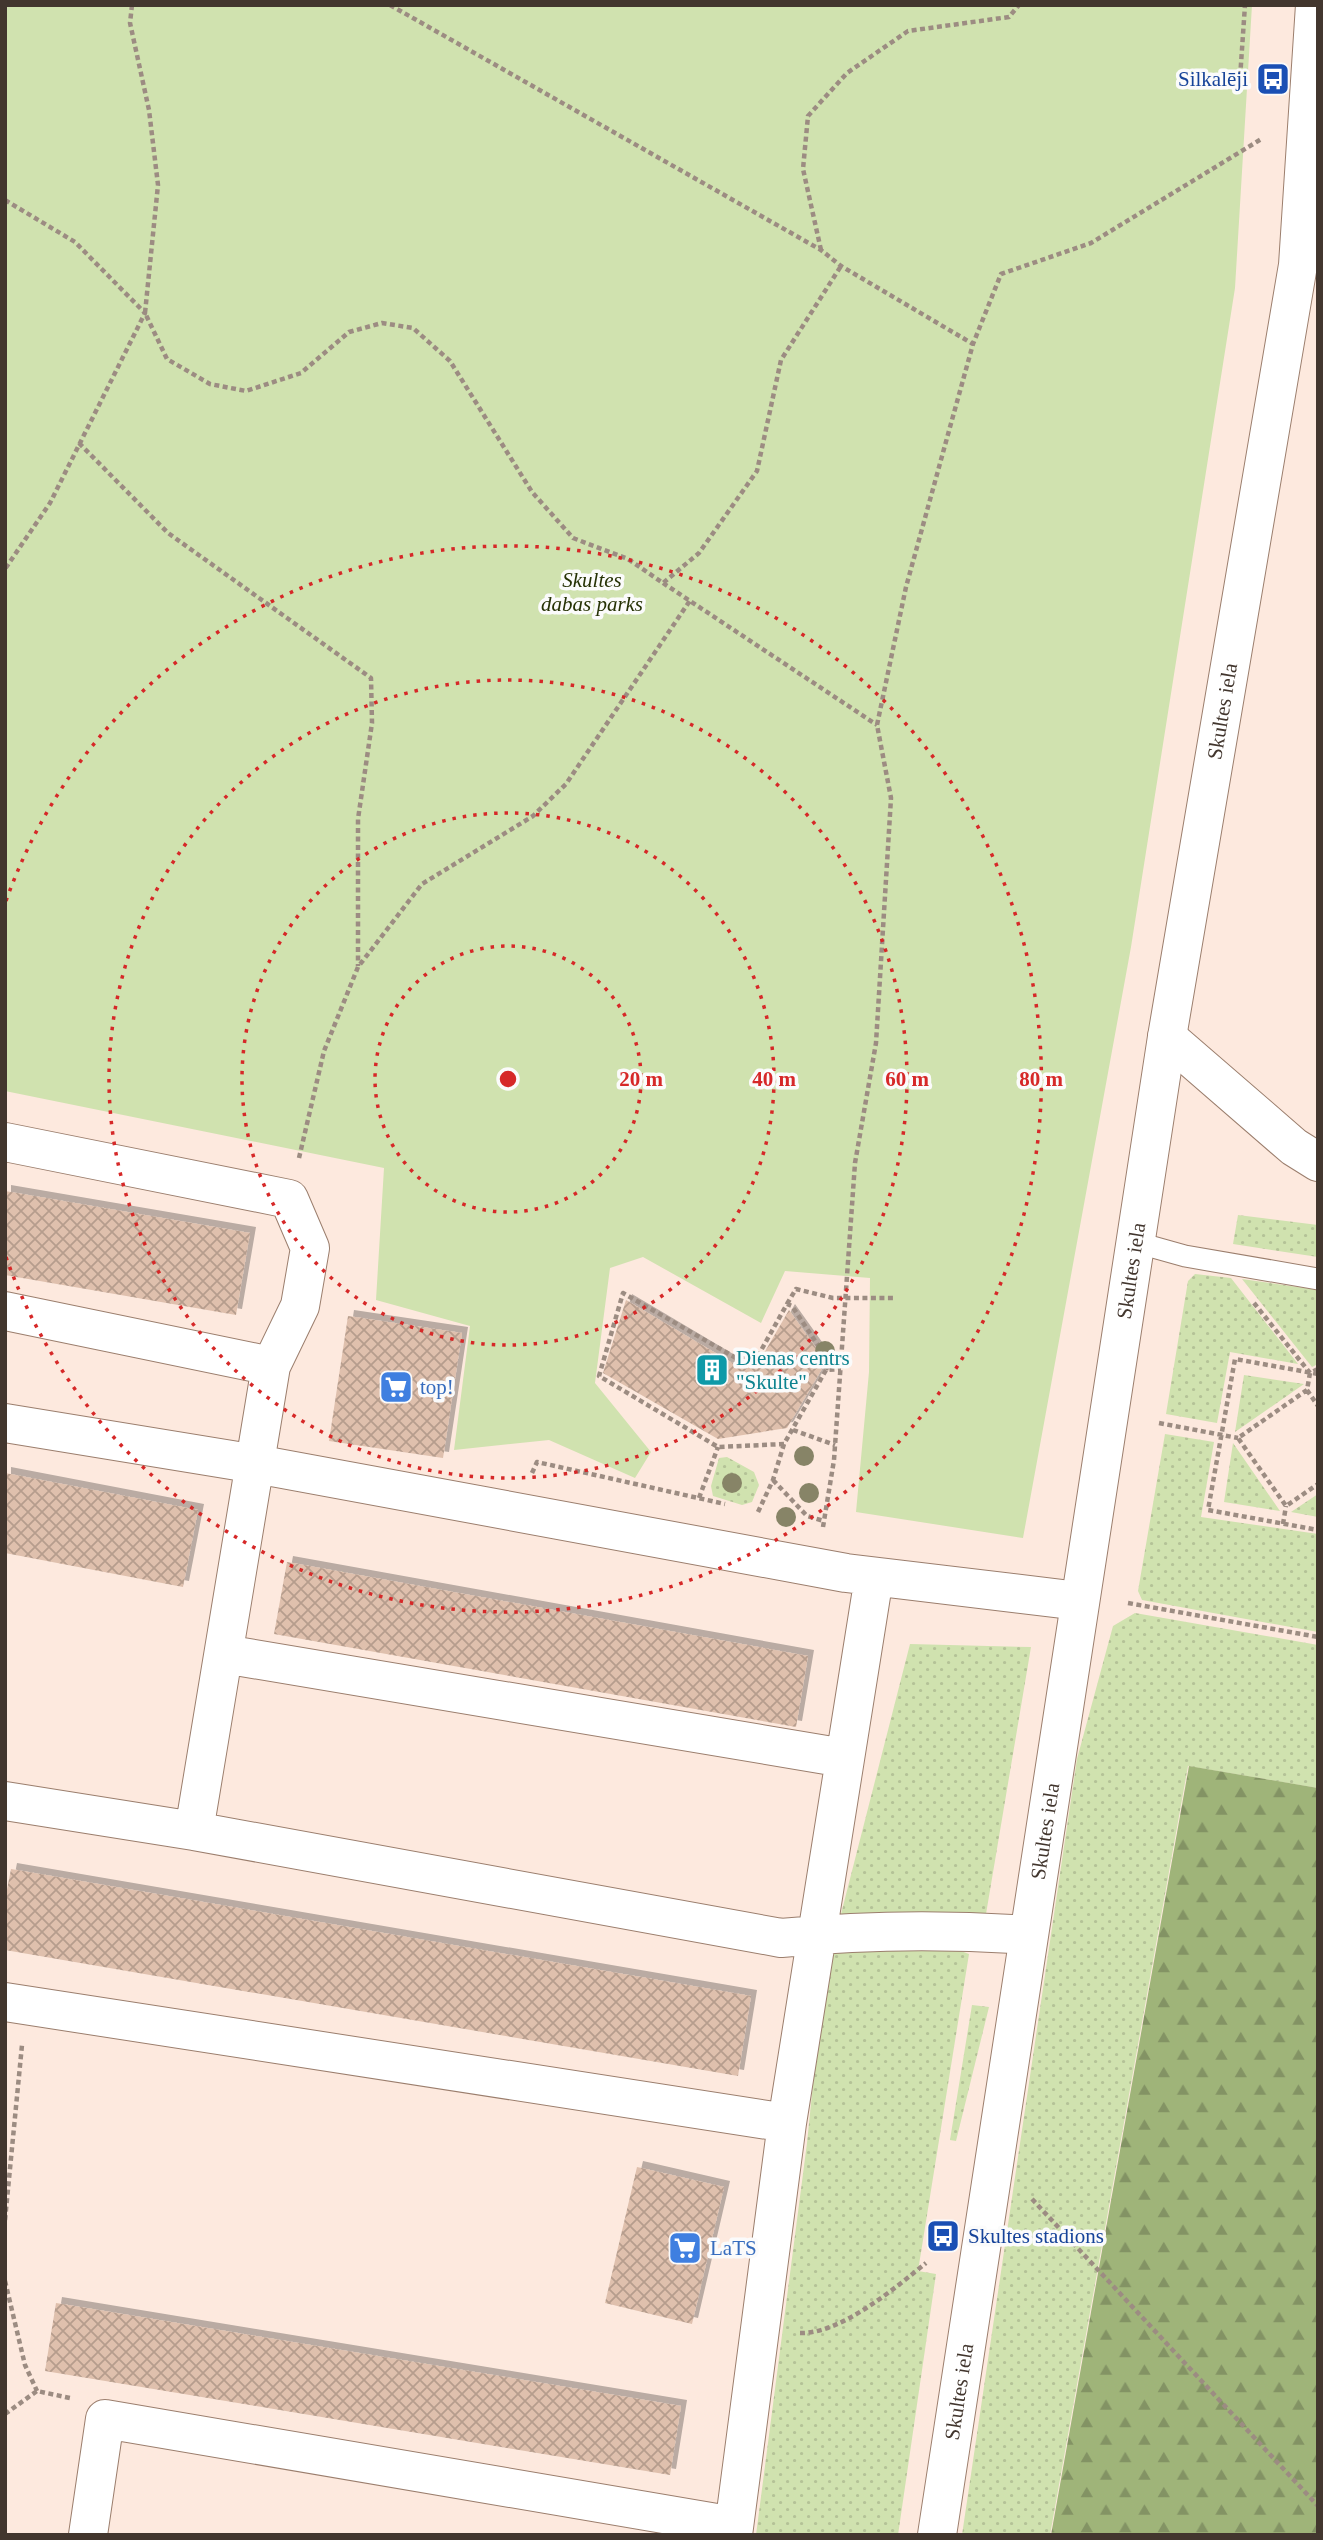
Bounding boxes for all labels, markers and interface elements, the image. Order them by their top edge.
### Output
bus stop icon: Silkalēji [1254,60,1292,98]
place label: Silkalēji [1178,67,1248,91]
park label: Skultes dabas parks [541,568,643,616]
street label: Skultes iela [1202,660,1242,761]
centre of rings [496,1067,520,1091]
text: 20 m [619,1067,663,1091]
text: 40 m [752,1067,796,1091]
text: 60 m [885,1067,929,1091]
text: 80 m [1019,1067,1063,1091]
street label: Skultes iela [1112,1220,1150,1321]
place label: Dienas centrs "Skulte" [736,1346,850,1394]
building icon: Dienas centrs "Skulte" [693,1351,731,1389]
supermarket icon: top! [377,1368,415,1406]
place label: top! [420,1375,454,1399]
street label: Skultes iela [1026,1781,1064,1881]
bus stop icon: Skultes stadions [924,2217,962,2255]
place label: Skultes stadions [968,2224,1104,2248]
supermarket icon: LaTS [666,2229,704,2267]
place label: LaTS [710,2236,757,2260]
street label: Skultes iela [940,2341,978,2442]

